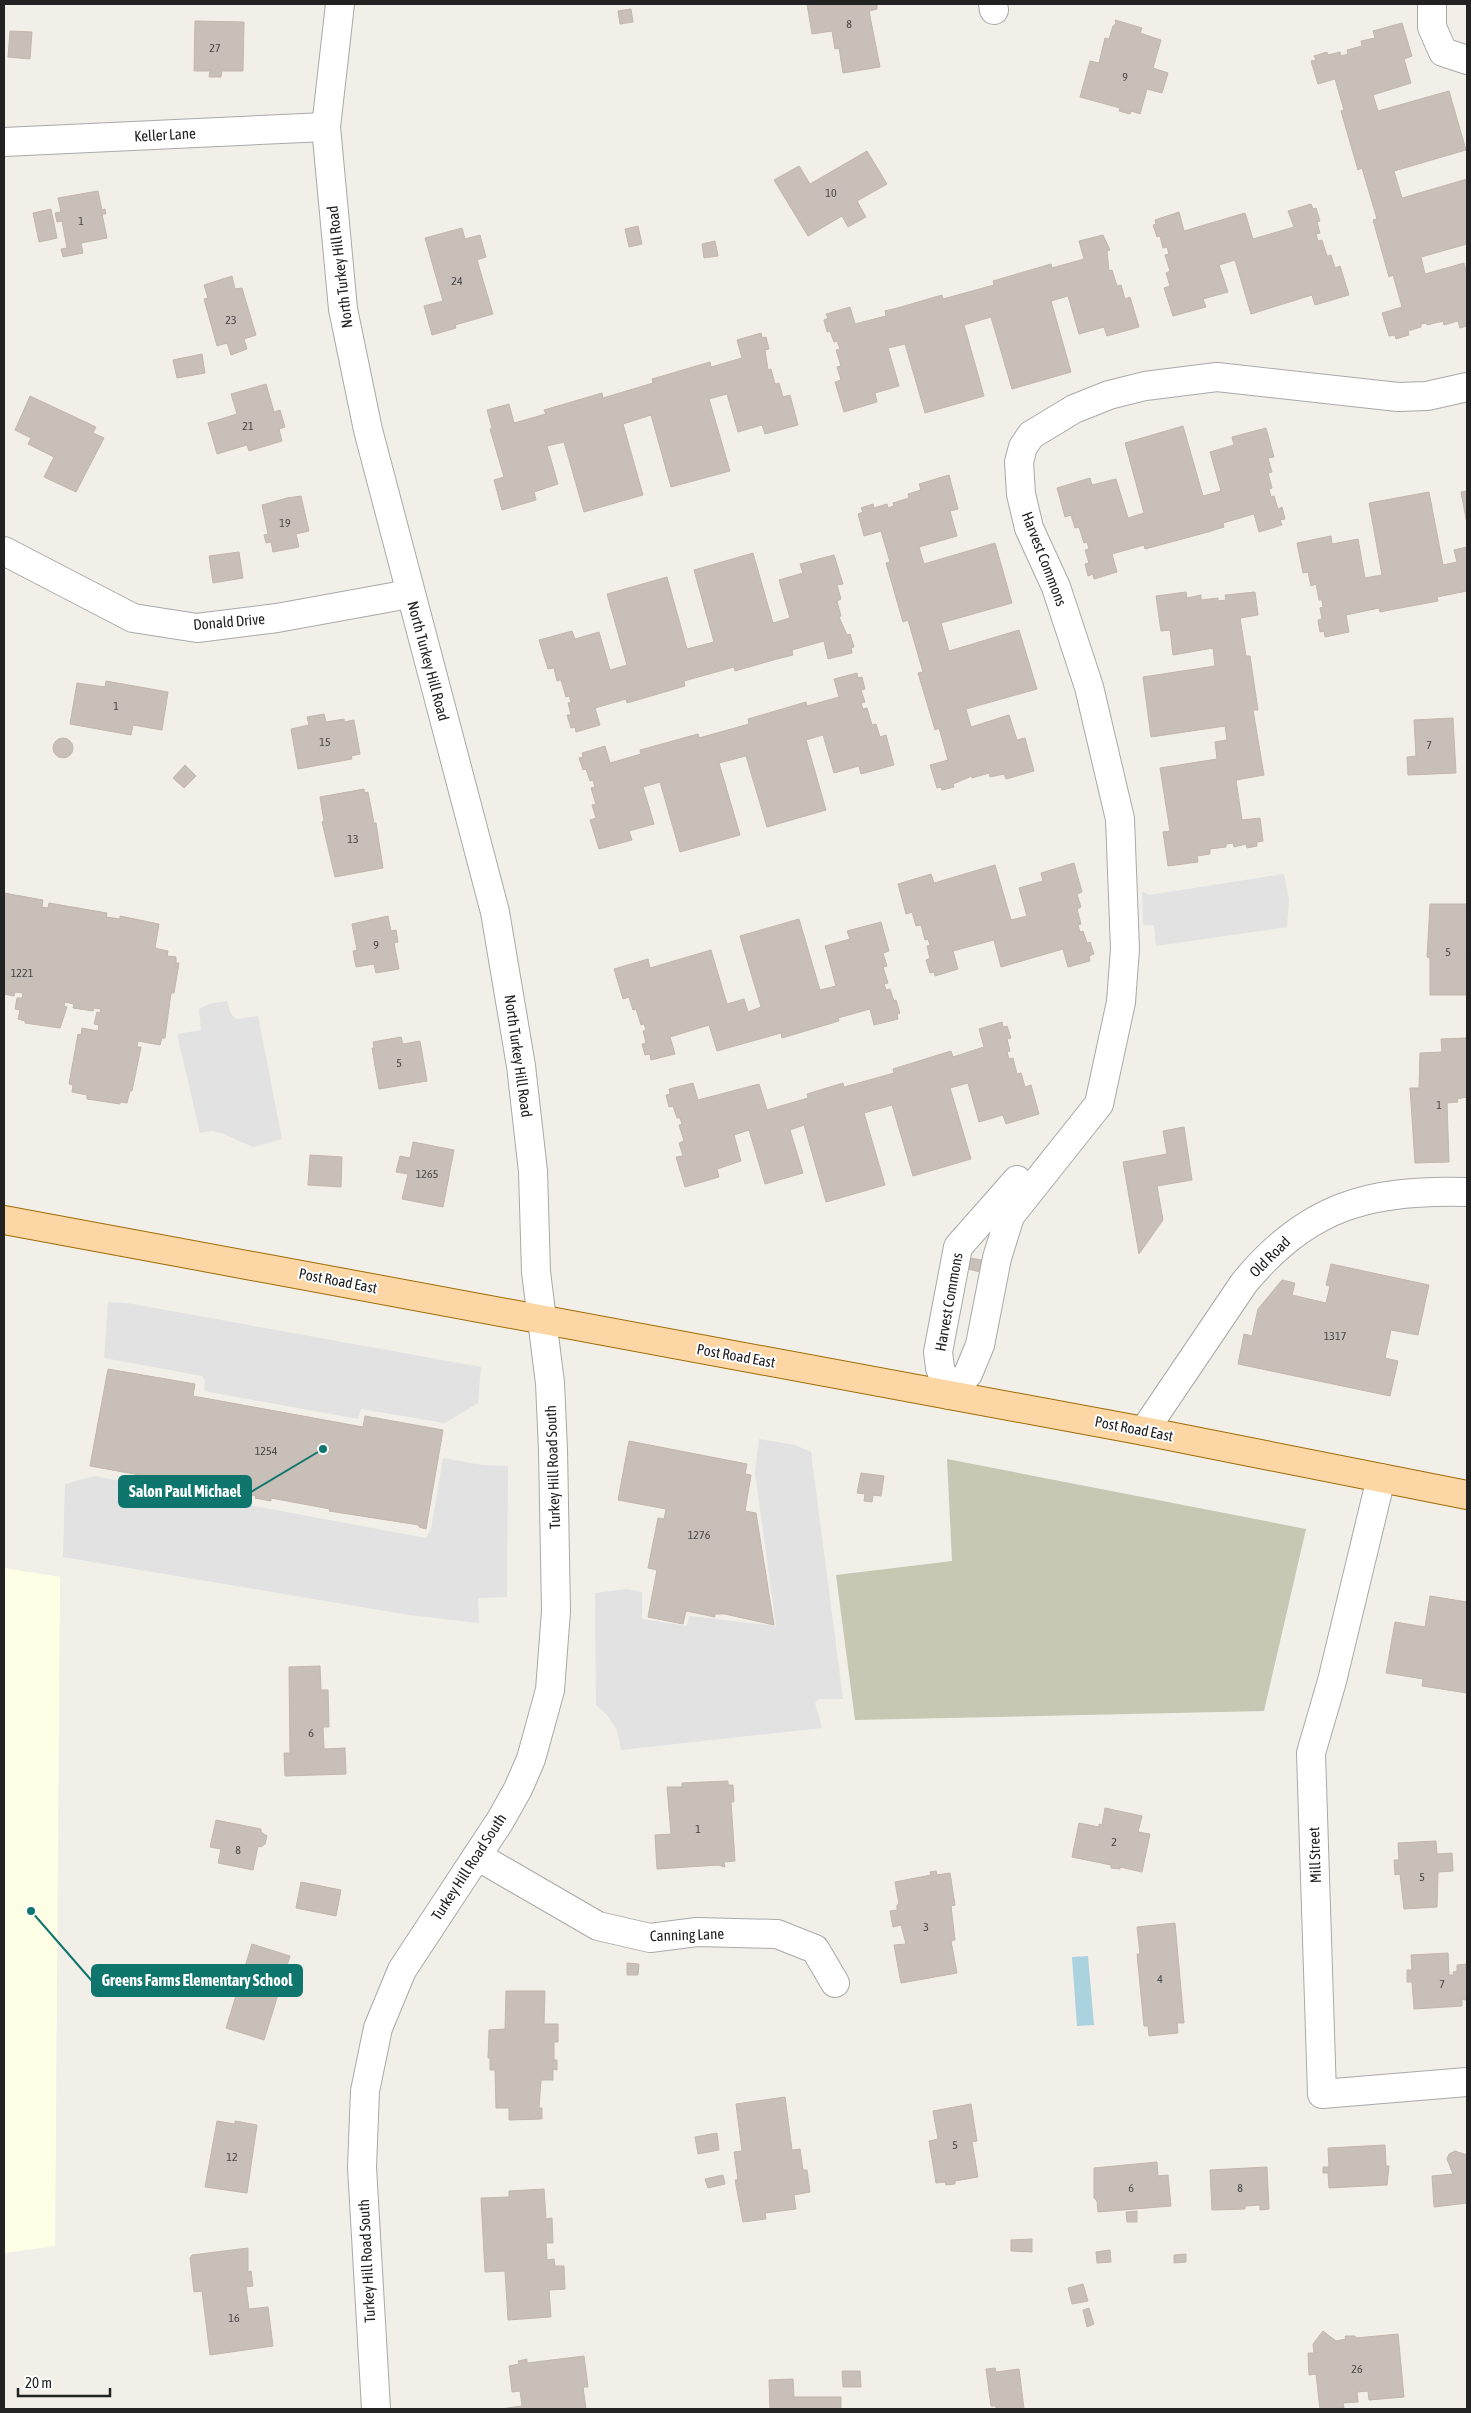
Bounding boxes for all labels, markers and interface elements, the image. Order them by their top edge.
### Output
house number: 8 [846,17,852,31]
house number: 27 [209,41,221,55]
house number: 9 [1122,70,1128,84]
street label: Keller Lane [134,124,196,145]
house number: 10 [825,186,837,200]
street label: North Turkey Hill Road [324,205,355,329]
house number: 1 [78,214,84,228]
house number: 24 [451,274,463,288]
house number: 23 [225,313,237,327]
house number: 21 [242,419,254,433]
street label: Harvest Commons [1019,509,1070,608]
house number: 19 [279,516,291,530]
street label: North Turkey Hill Road [404,599,453,723]
street label: Donald Drive [192,610,266,633]
house number: 1 [113,699,119,713]
house number: 15 [319,735,331,749]
house number: 7 [1426,738,1432,752]
house number: 13 [347,832,359,846]
house number: 9 [373,938,379,952]
house number: 5 [1445,945,1451,959]
house number: 1221 [11,966,34,980]
street label: North Turkey Hill Road [501,994,535,1118]
house number: 5 [396,1056,402,1070]
house number: 1 [1436,1098,1442,1112]
house number: 1265 [416,1167,438,1181]
street label: Old Road [1246,1233,1293,1280]
street label: Harvest Commons [931,1251,966,1352]
street label: Post Road East [297,1265,379,1296]
house number: 1317 [1324,1329,1347,1343]
street label: Post Road East [695,1340,777,1371]
street label: Turkey Hill Road South [542,1405,563,1529]
street label: Post Road East [1093,1413,1175,1444]
house number: 1254 [255,1444,278,1458]
callout: Salon Paul Michael [119,1476,251,1507]
text: Salon Paul Michael [129,1482,242,1500]
house number: 1276 [688,1528,711,1542]
house number: 6 [308,1726,314,1740]
street label: Turkey Hill Road South [428,1810,509,1923]
house number: 1 [695,1822,701,1836]
street label: Mill Street [1305,1827,1324,1884]
house number: 2 [1111,1835,1117,1849]
house number: 8 [235,1843,241,1857]
house number: 5 [1419,1870,1425,1884]
house number: 3 [923,1920,929,1934]
street label: Canning Lane [650,1925,725,1944]
callout: Greens Farms Elementary School [92,1965,302,1996]
text: Greens Farms Elementary School [102,1971,293,1989]
house number: 4 [1157,1972,1163,1986]
house number: 7 [1439,1977,1445,1991]
house number: 5 [952,2138,958,2152]
house number: 12 [226,2150,238,2164]
house number: 6 [1128,2181,1134,2195]
house number: 8 [1237,2181,1243,2195]
street label: Turkey Hill Road South [355,2199,378,2323]
house number: 16 [228,2311,240,2325]
house number: 26 [1351,2362,1363,2376]
scale bar [18,2366,110,2398]
text: 20 m [25,2374,52,2391]

